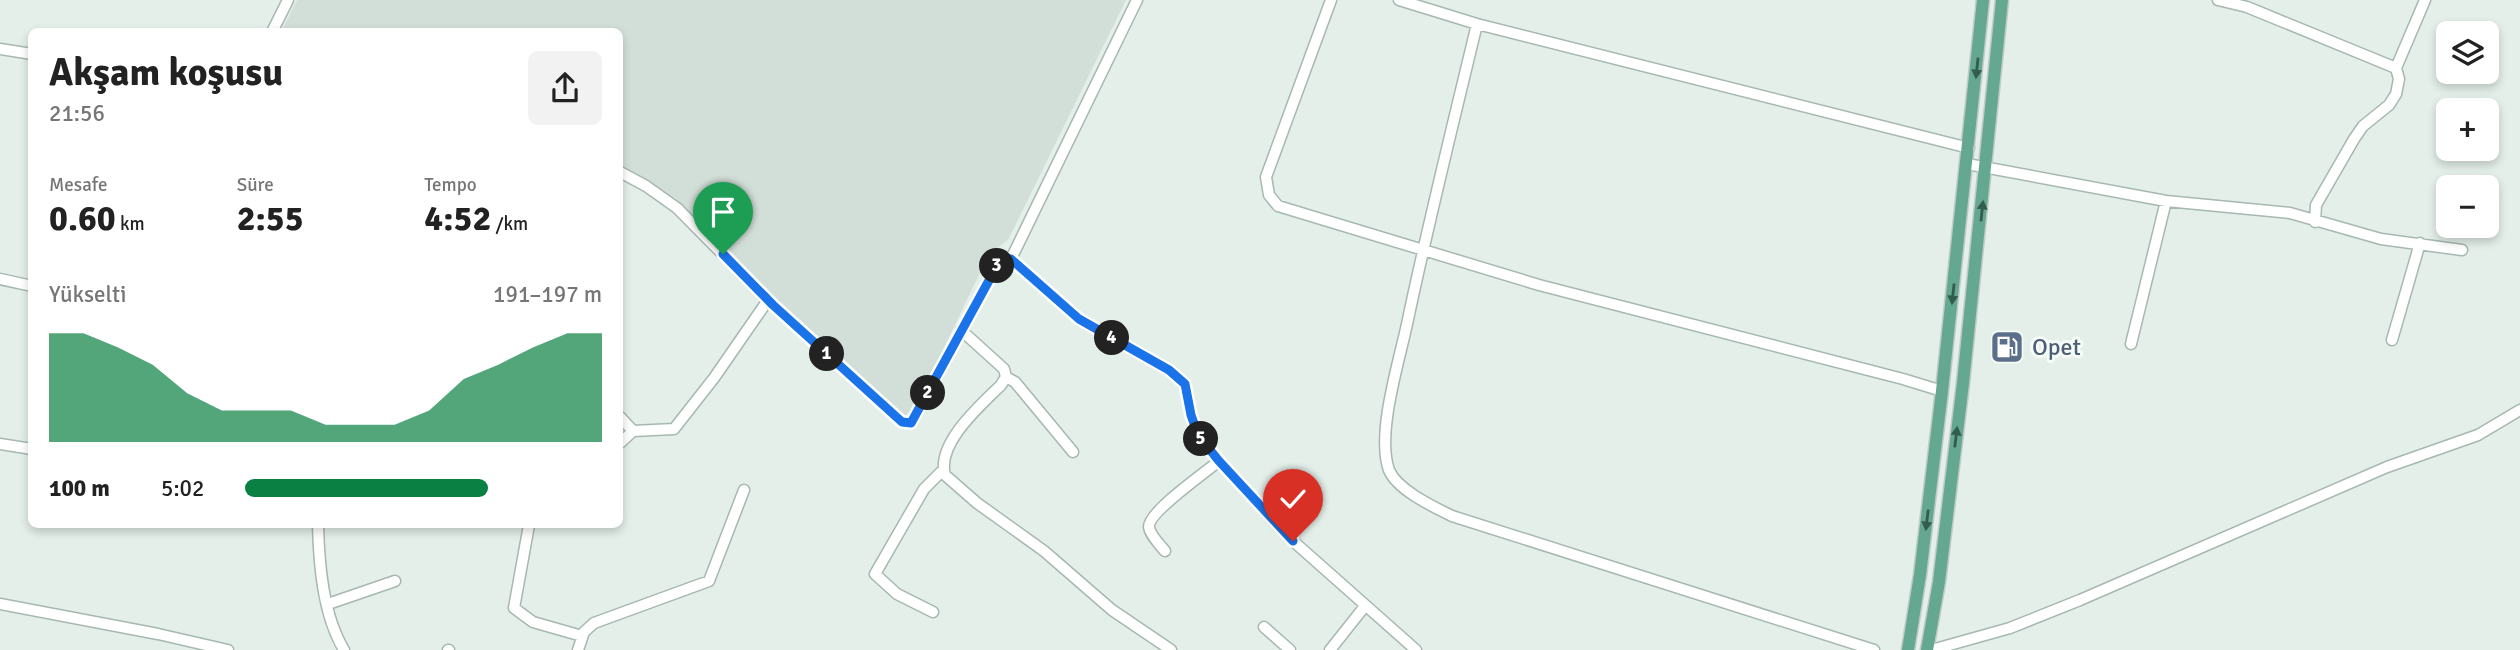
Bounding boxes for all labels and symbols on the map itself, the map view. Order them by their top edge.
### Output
one-way arrow [1971,57,1982,79]
pin [693,182,753,254]
one-way arrow [1976,200,1987,222]
pin: 3 [979,248,1014,284]
one-way arrow [1947,283,1958,305]
pin: 4 [1094,320,1130,356]
fuel station icon: Opet [1988,328,2026,366]
place label: Opet [2032,332,2081,362]
pin: 1 [810,336,844,372]
pin: 2 [911,376,946,410]
pin: 5 [1184,422,1218,457]
one-way arrow [1951,426,1962,448]
pin [1263,469,1323,541]
one-way arrow [1921,509,1932,531]

